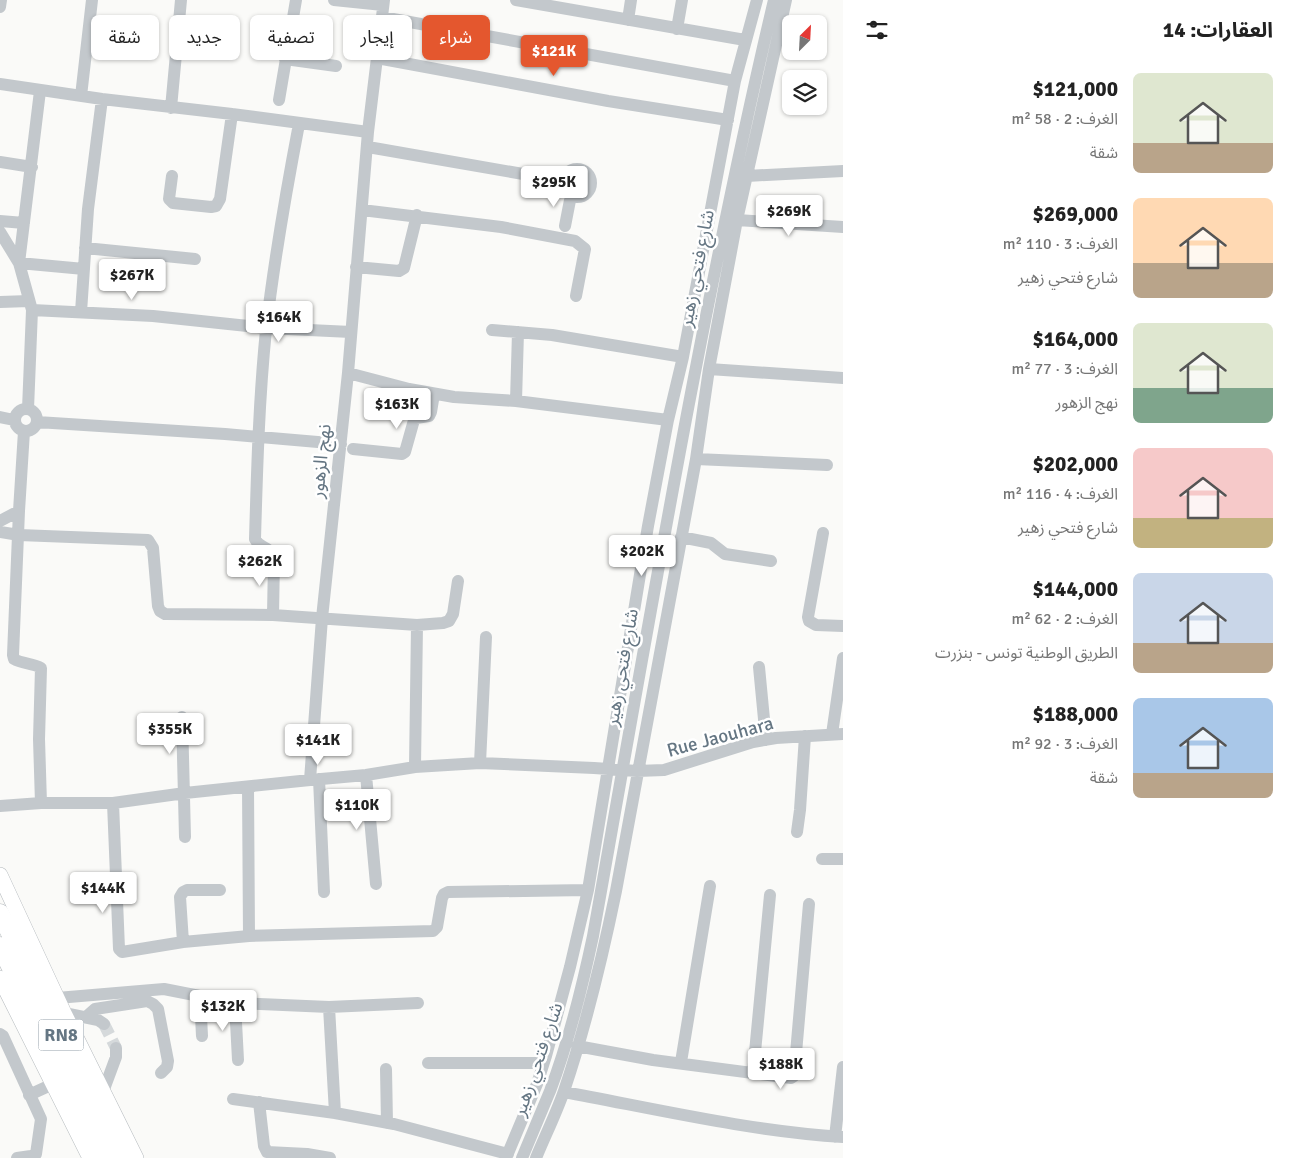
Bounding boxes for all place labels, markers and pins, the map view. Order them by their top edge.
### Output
pin: $121K [519,34,589,77]
pin: $295K [519,166,589,208]
pin: $269K [754,194,824,237]
pin: $267K [97,258,167,301]
pin: $164K [244,300,314,343]
pin: $163K [362,388,432,430]
pin: $202K [607,534,677,577]
pin: $262K [225,544,295,587]
pin: $355K [135,712,205,755]
pin: $141K [283,724,353,766]
pin: $110K [322,788,392,831]
pin: $144K [68,872,138,914]
pin: $132K [188,990,258,1032]
pin: $188K [746,1048,816,1090]

